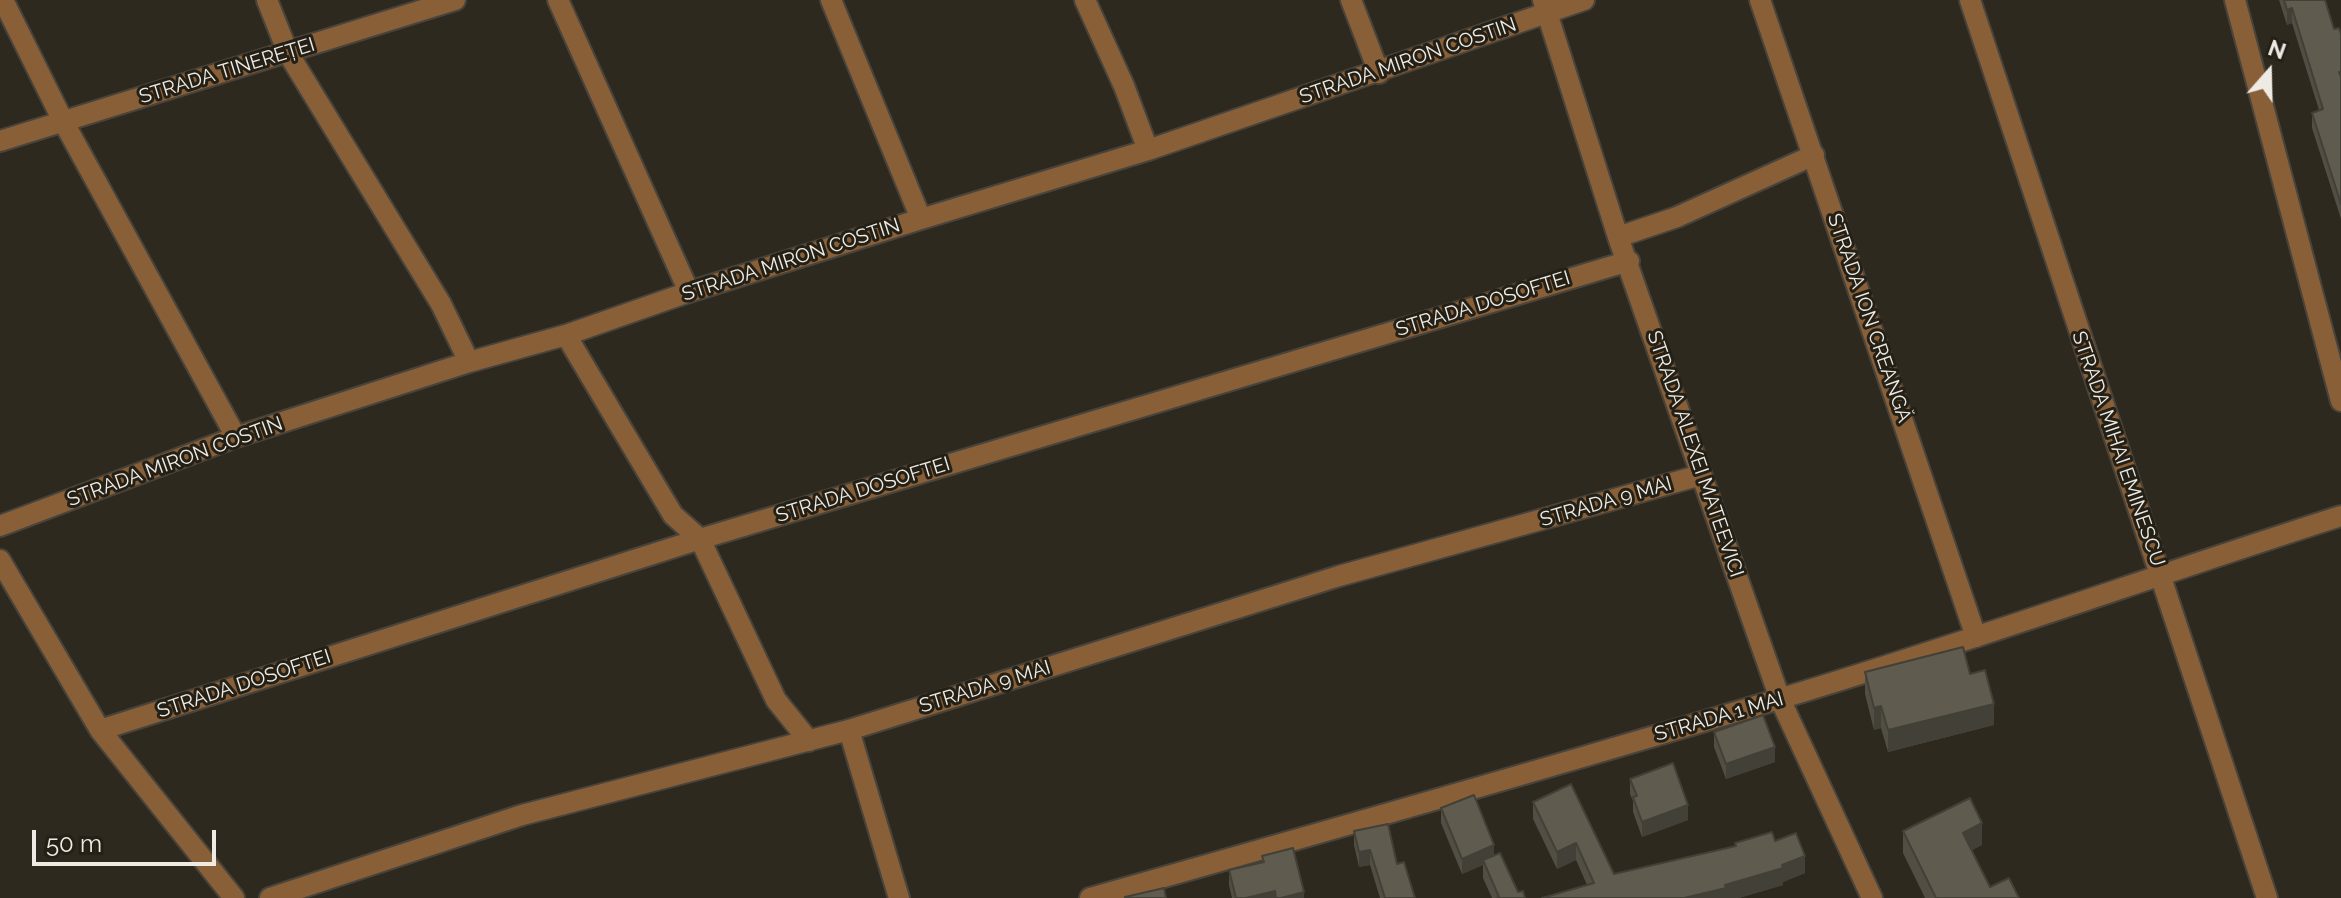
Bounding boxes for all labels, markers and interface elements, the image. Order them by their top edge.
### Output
street label: STRADA MIRON COSTIN [1296,13,1520,109]
north arrow [2229,32,2309,112]
street label: STRADA TINEREȚEI [136,33,318,109]
text: N [2265,34,2290,65]
street label: STRADA ION CREANGĂ [1822,210,1916,426]
street label: STRADA MIRON COSTIN [679,213,903,307]
street label: STRADA DOSOFTEI [1393,266,1573,342]
street label: STRADA ALEXEI MATEEVICI [1641,328,1749,580]
street label: STRADA MIHAI EMINESCU [2066,328,2170,570]
street label: STRADA MIRON COSTIN [64,412,286,512]
street label: STRADA DOSOFTEI [773,452,953,528]
street label: STRADA 9 MAI [1537,472,1675,532]
street label: STRADA DOSOFTEI [154,645,334,723]
street label: STRADA 9 MAI [916,656,1054,718]
street label: STRADA 1 MAI [1652,687,1786,747]
scale bar [36,814,220,864]
text: 50 m [46,829,102,858]

